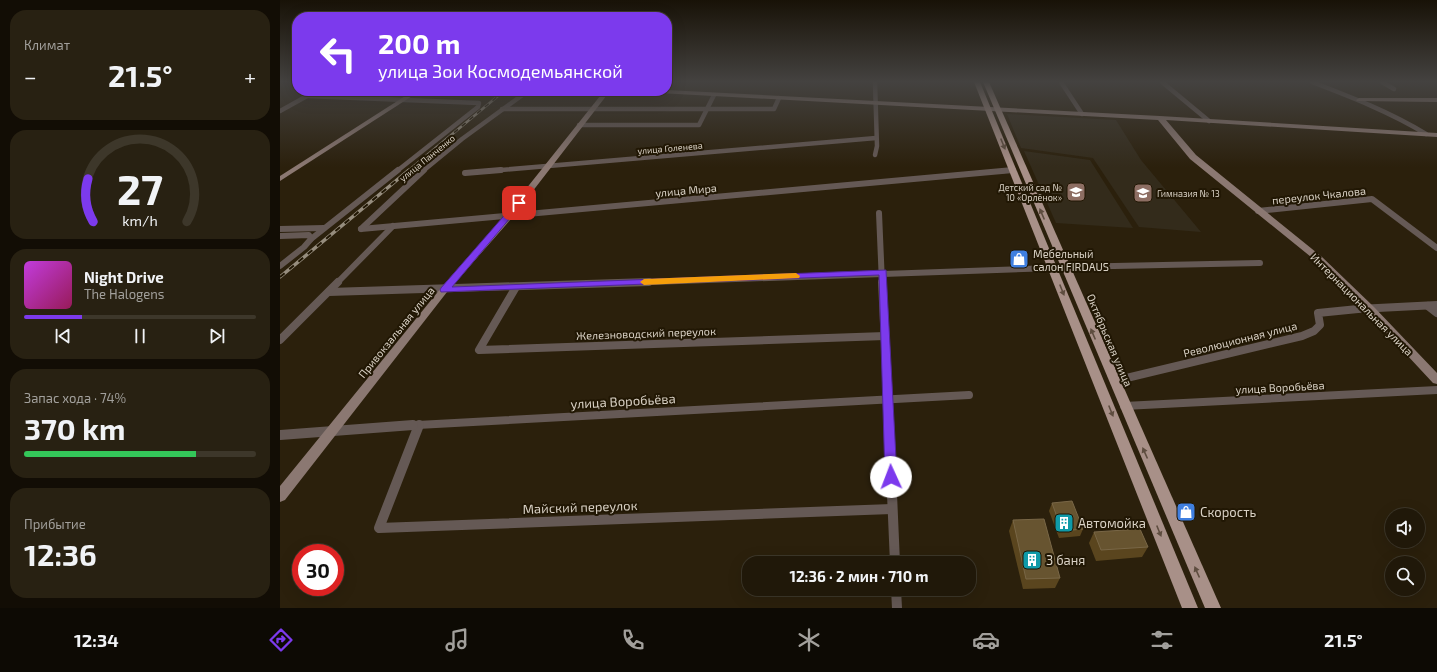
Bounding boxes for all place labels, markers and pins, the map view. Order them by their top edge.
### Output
school or university icon: Детский сад № 10 «Орлёнок» [1065,181,1087,203]
place label: Детский сад № 10 «Орлёнок» [999,182,1062,203]
school or university icon: Гимназия № 13 [1132,182,1154,204]
pin [502,186,536,220]
place label: Гимназия № 13 [1157,188,1220,199]
place label: Мебельный салон FIRDAUS [1033,247,1109,273]
shop icon: Мебельный салон FIRDAUS [1008,248,1030,270]
shop icon: Скорость [1175,501,1197,523]
place label: Скорость [1200,504,1257,520]
building icon: Автомойка [1053,512,1075,534]
place label: Автомойка [1078,515,1146,531]
building icon: 3 баня [1021,549,1043,571]
place label: 3 баня [1046,552,1085,568]

